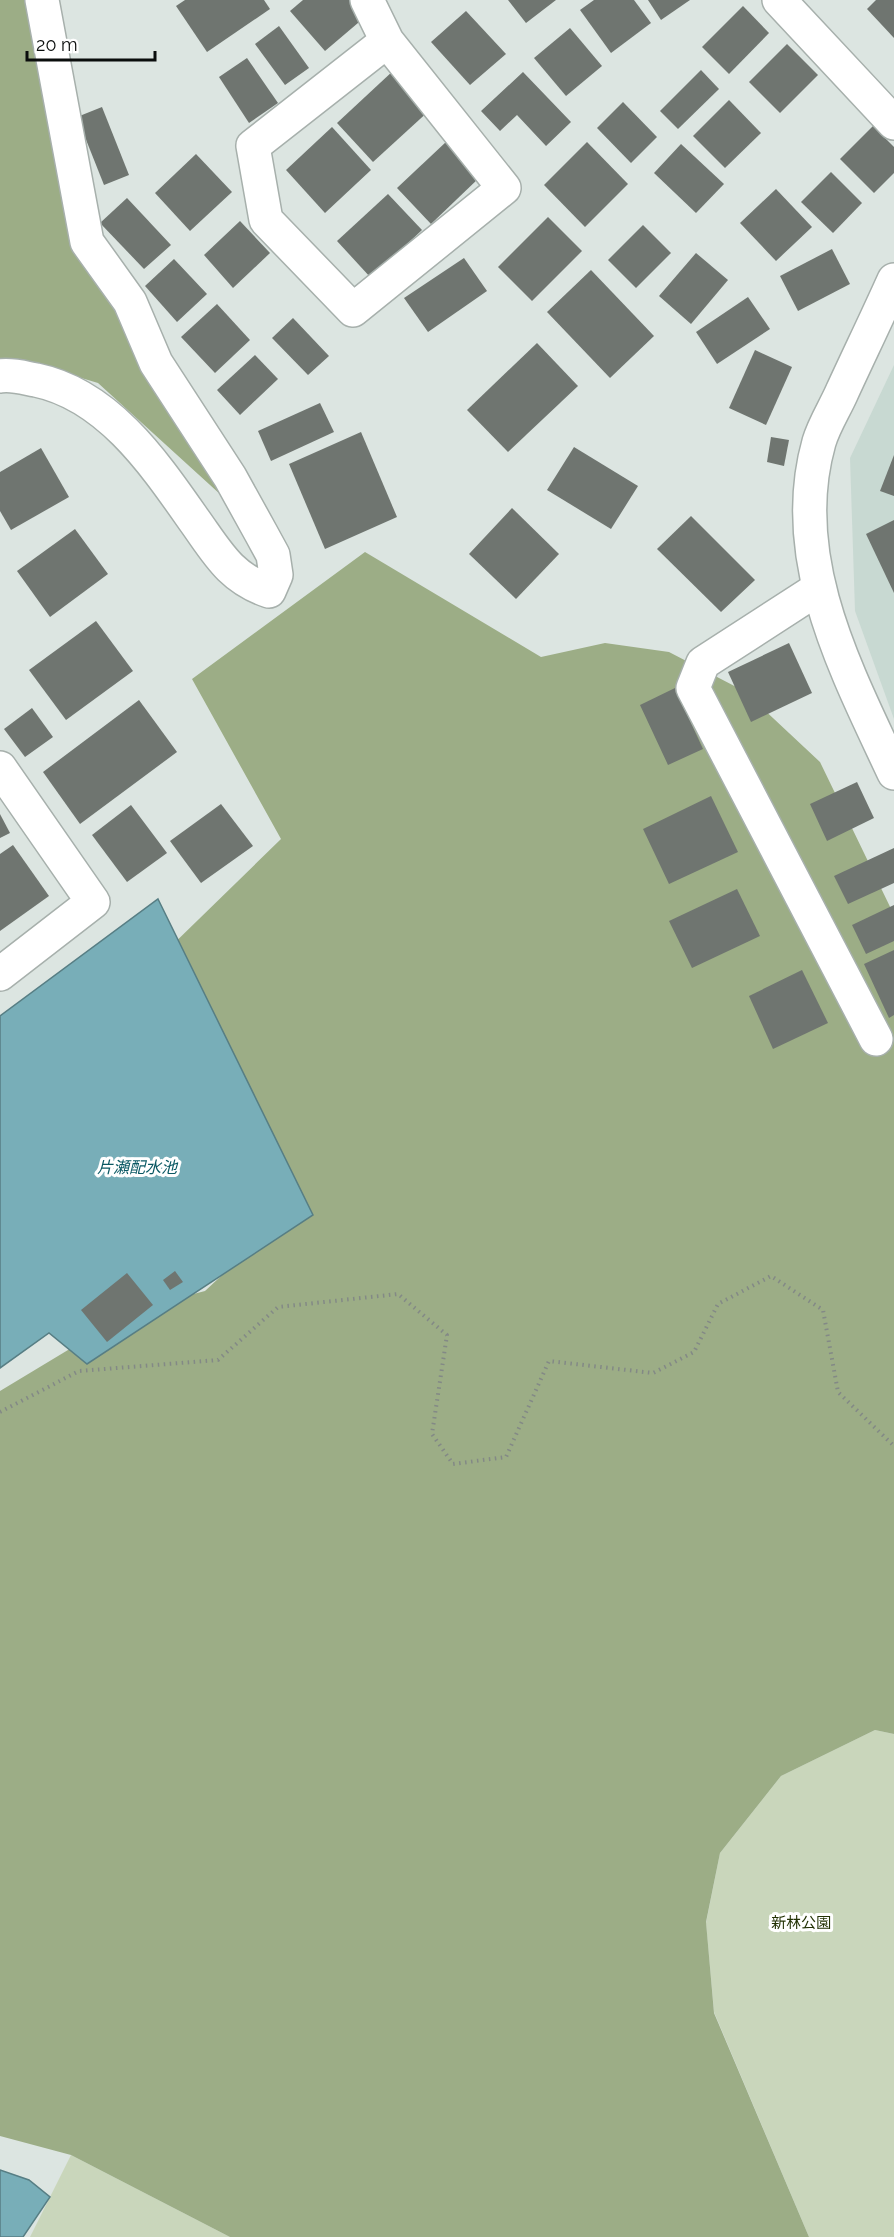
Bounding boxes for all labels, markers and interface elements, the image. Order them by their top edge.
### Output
scale bar [27,24,154,62]
text: 20 m [36,34,78,55]
water label: 片瀬配水池 [97,1158,179,1177]
park label: 新林公園 [771,1914,831,1932]

